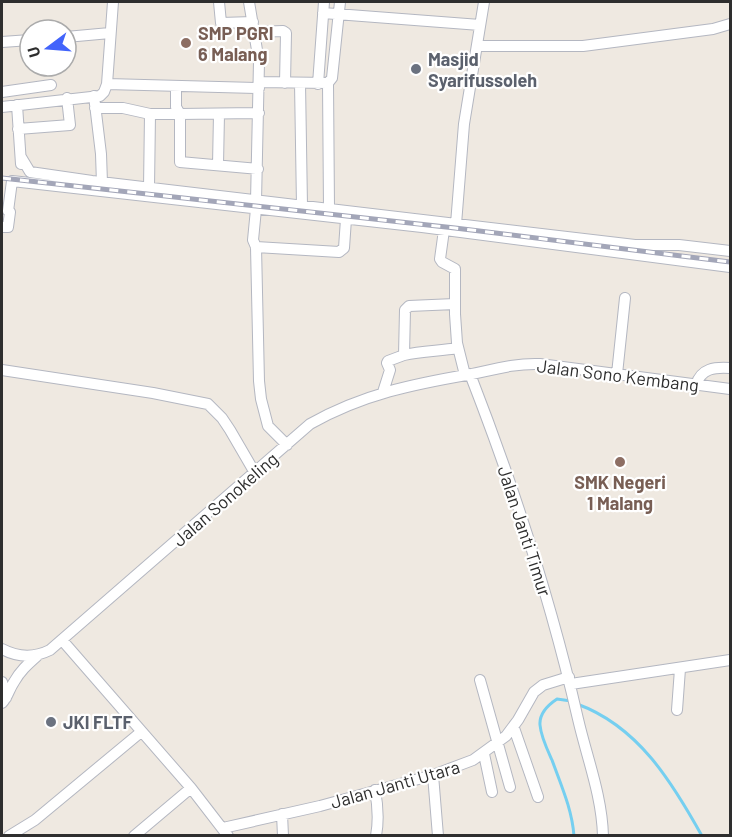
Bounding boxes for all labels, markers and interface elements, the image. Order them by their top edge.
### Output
north arrow [18,18,78,78]
place label: SMP PGRI 6 Malang [198,22,273,65]
marker: SMP PGRI 6 Malang [179,36,193,50]
text: U [23,45,44,60]
place label: Masjid Syarifussoleh [428,48,537,91]
marker: Masjid Syarifussoleh [409,62,423,76]
street label: Jalan Sono Kembang [536,354,700,396]
street label: Jalan Sonokeling [168,447,282,551]
marker: SMK Negeri 1 Malang [613,455,627,469]
street label: Jalan Janti Timur [494,463,557,599]
place label: SMK Negeri 1 Malang [574,471,666,514]
place label: JKI FLTF [63,711,133,733]
marker: JKI FLTF [44,715,58,729]
street label: Jalan Janti Utara [328,755,462,813]

